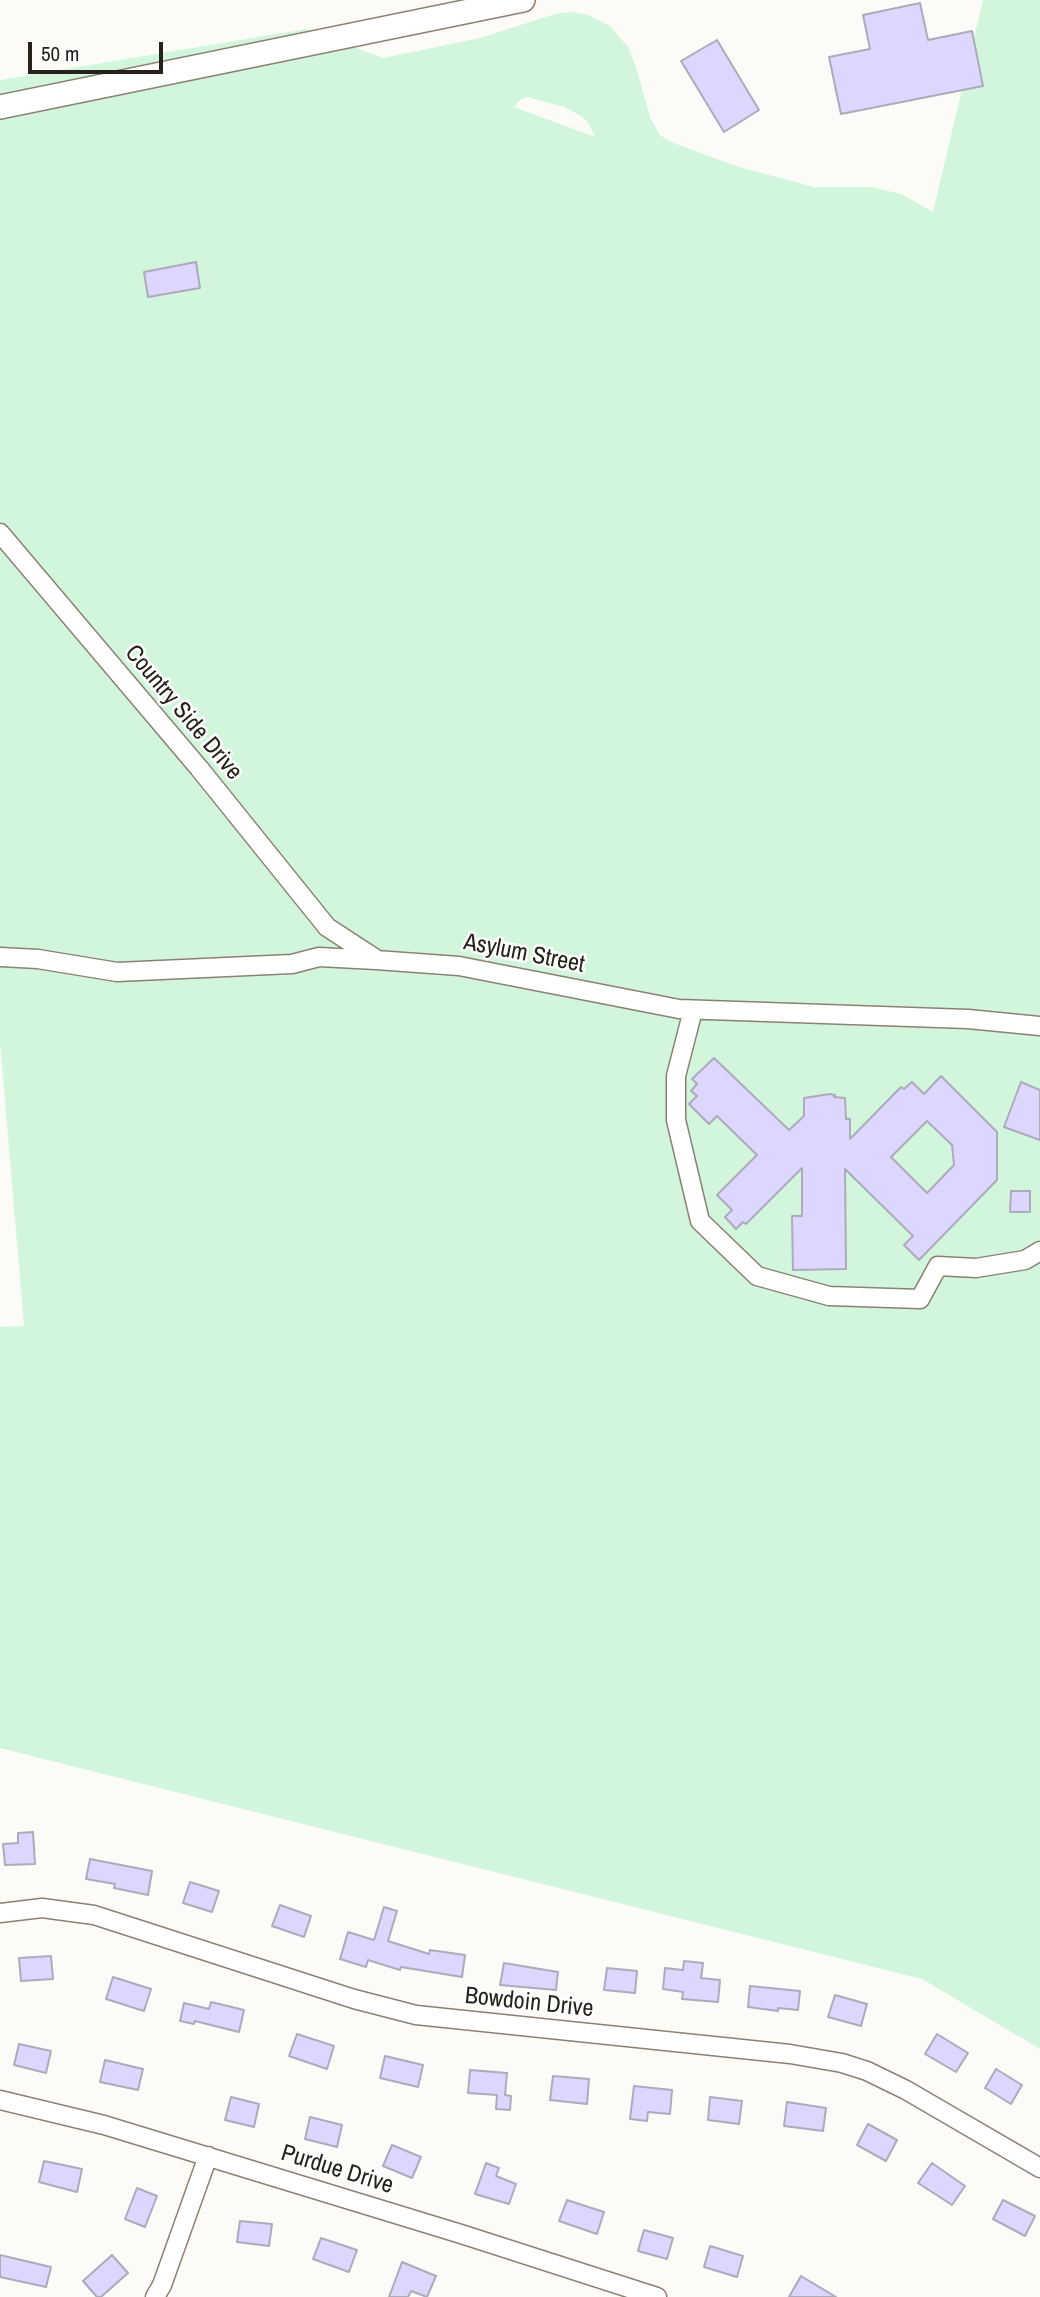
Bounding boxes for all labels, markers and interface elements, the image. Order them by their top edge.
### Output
scale bar [32,28,166,72]
text: 50 m [41,39,79,68]
street label: Country Side Drive [118,640,248,786]
street label: Asylum Street [461,928,587,980]
street label: Bowdoin Drive [463,1982,595,2024]
street label: Purdue Drive [277,2139,397,2201]

